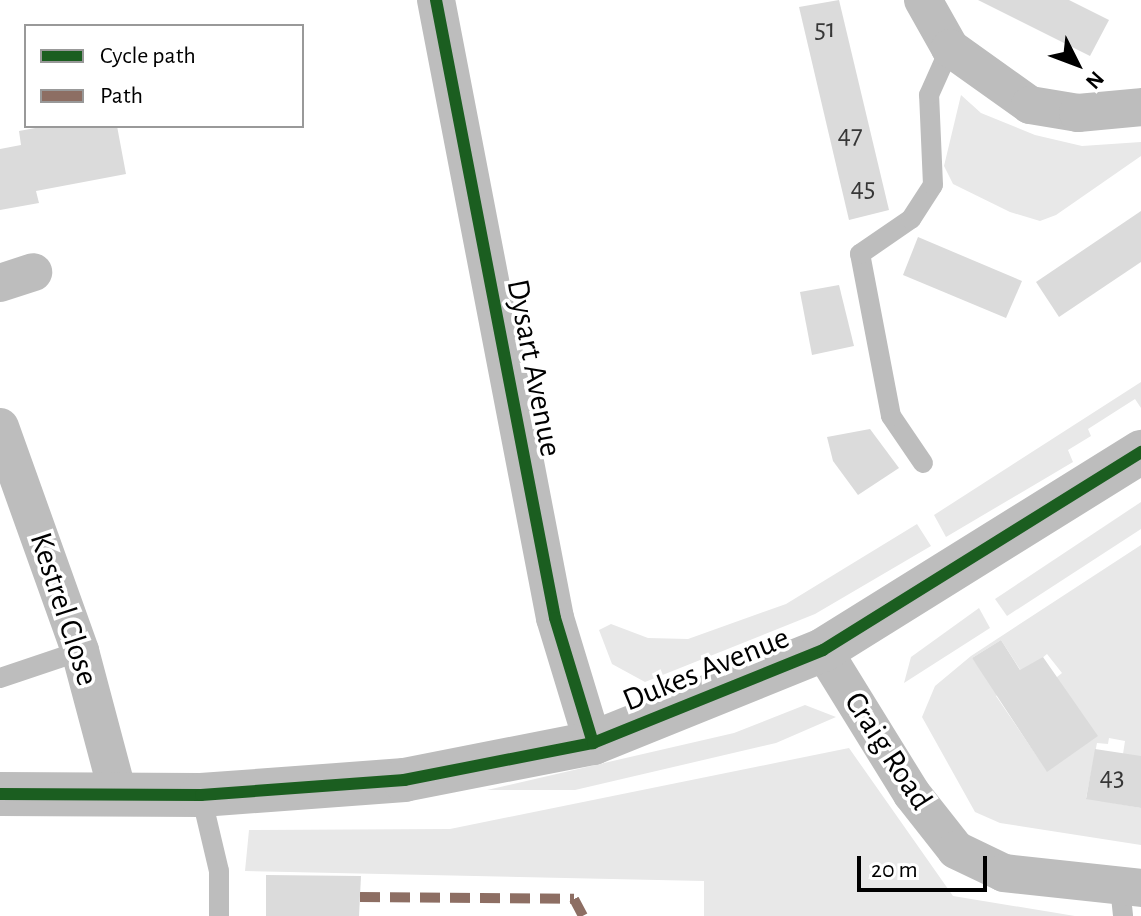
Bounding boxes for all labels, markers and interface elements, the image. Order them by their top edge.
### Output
house number: 51 [814,12,836,46]
legend [24,24,304,128]
north arrow [1037,24,1117,104]
text: Cycle path [100,44,196,68]
text: N [1082,67,1108,93]
text: Path [100,84,143,108]
house number: 47 [837,118,863,152]
house number: 45 [850,171,876,205]
street label: Dysart Avenue [498,276,570,460]
street label: Kestrel Close [21,528,107,690]
street label: Dukes Avenue [617,618,795,720]
street label: Craig Road [836,685,940,817]
house number: 43 [1099,760,1125,794]
scale bar [861,840,991,890]
text: 20 m [871,858,918,882]

